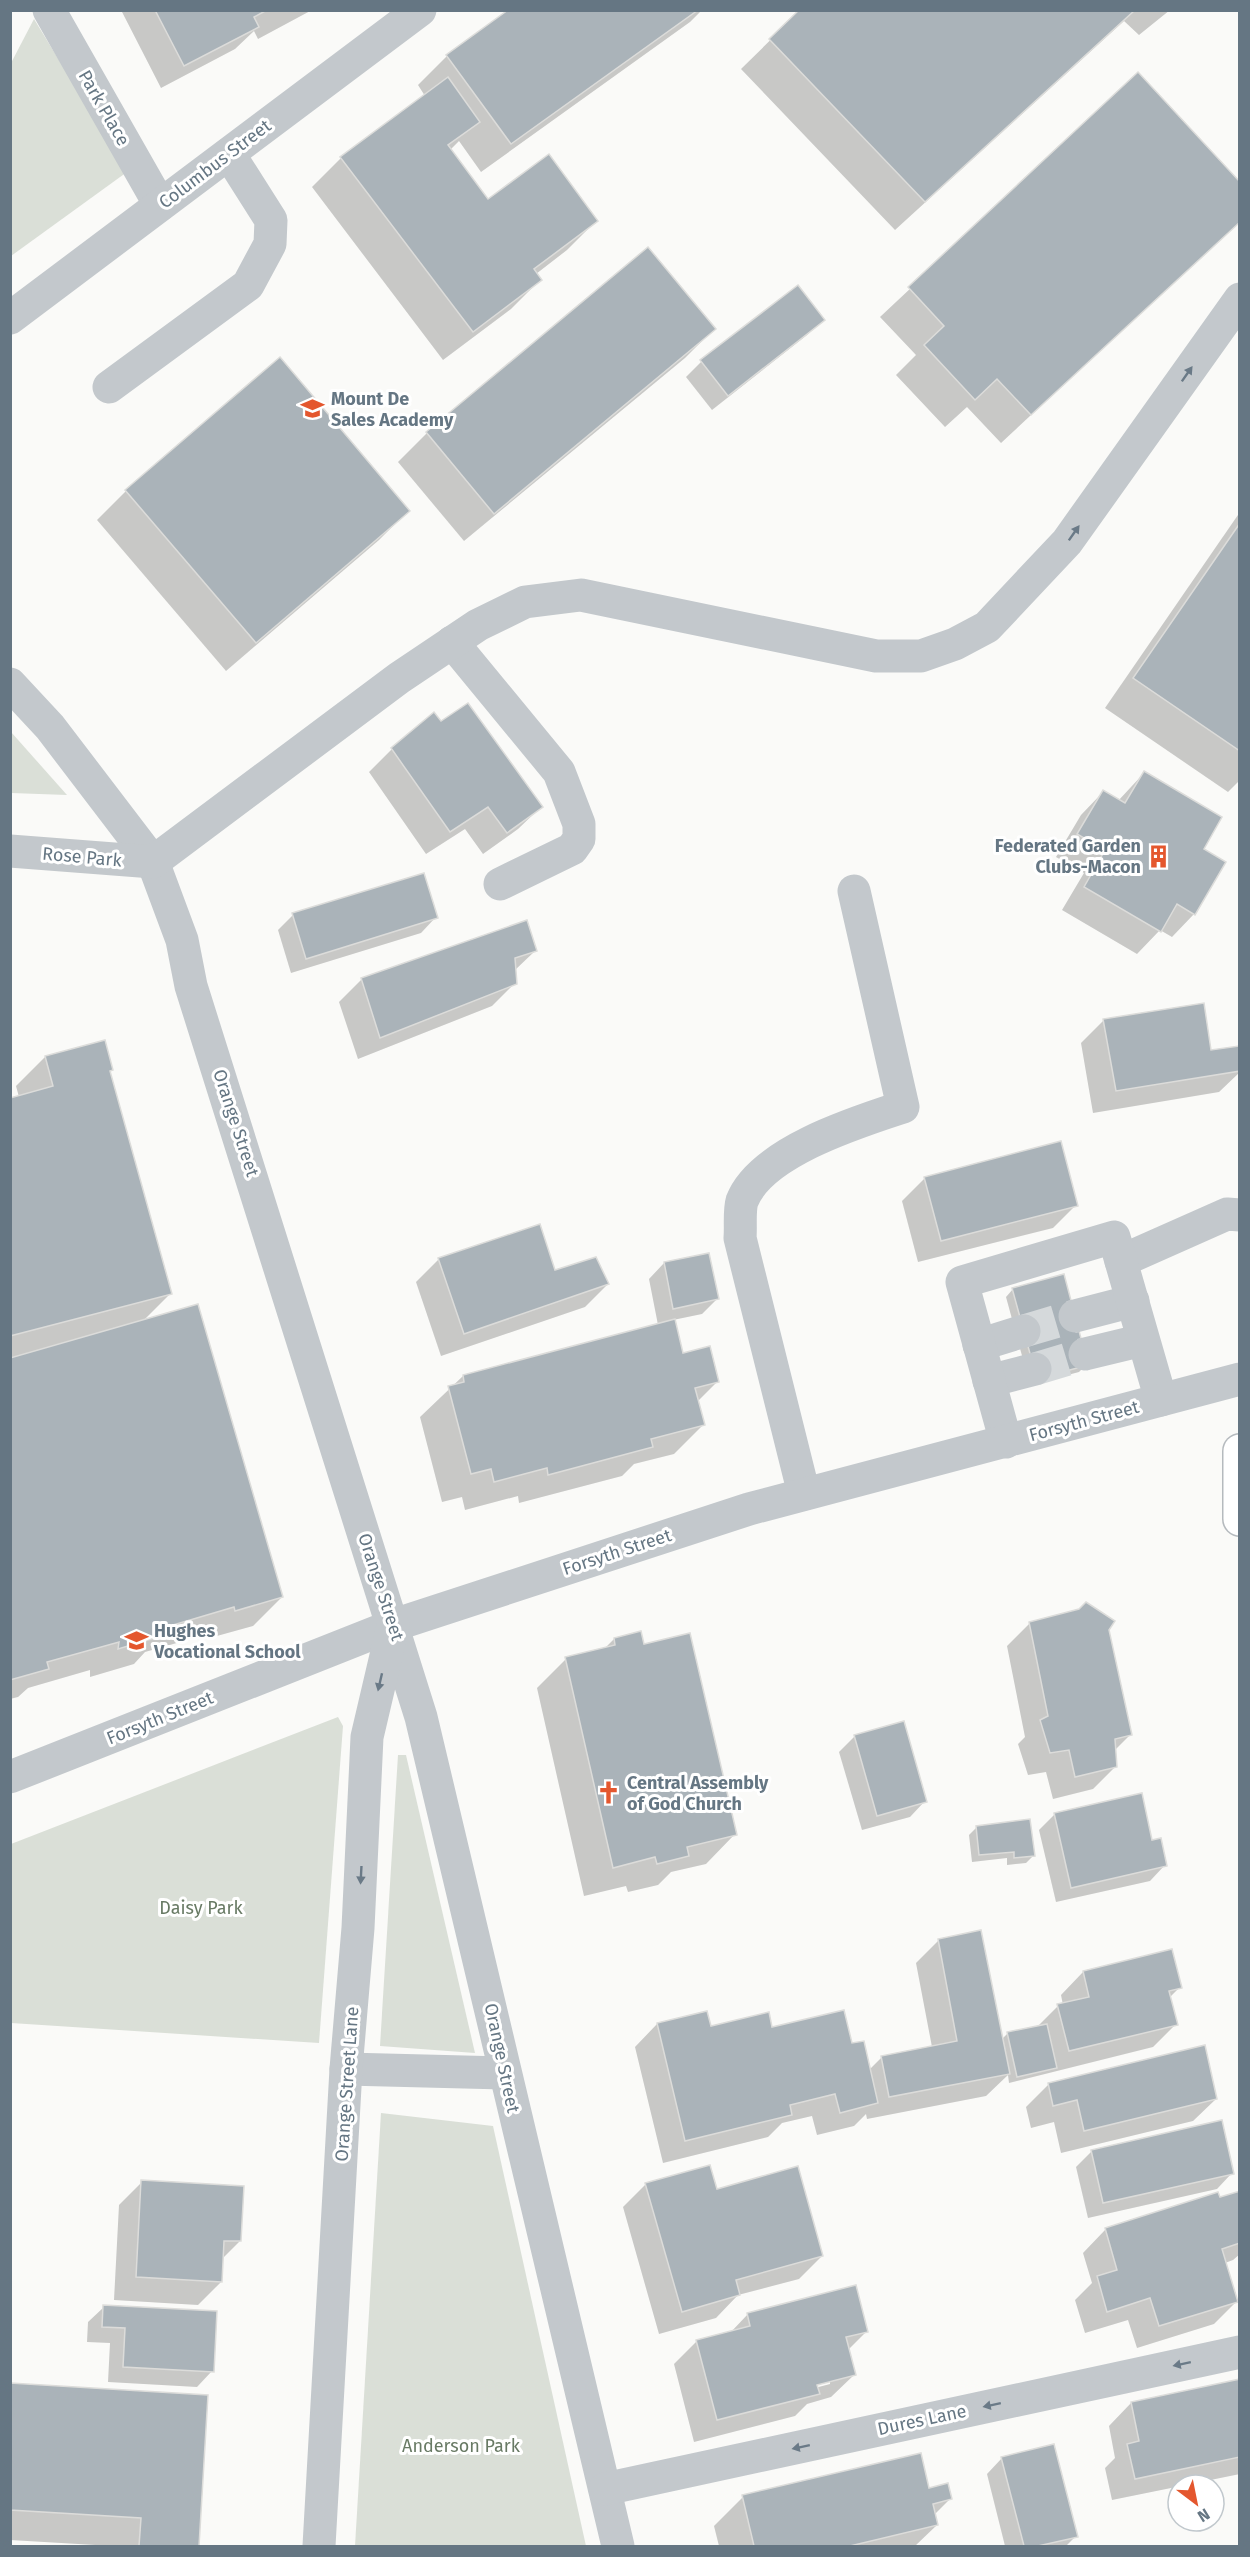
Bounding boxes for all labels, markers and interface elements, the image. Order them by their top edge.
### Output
street label: Park Place [74,66,134,150]
street label: Columbus Street [155,114,276,213]
one-way arrow [1181,366,1193,382]
place label: Mount De Sales Academy [331,388,454,431]
school or university icon: Mount De Sales Academy [300,396,326,422]
one-way arrow [1068,525,1079,541]
place label: Federated Garden Clubs-Macon [995,835,1141,878]
street label: Rose Park [41,843,123,871]
building icon: Federated Garden Clubs-Macon [1146,843,1172,869]
street label: Orange Street [208,1067,264,1180]
street label: Forsyth Street [1027,1396,1142,1446]
street label: Forsyth Street [560,1524,675,1580]
street label: Orange Street [353,1531,409,1644]
place label: Hughes Vocational School [153,1620,301,1663]
school or university icon: Hughes Vocational School [123,1628,149,1654]
one-way arrow [375,1673,384,1692]
street label: Forsyth Street [103,1686,217,1749]
place label: Central Assembly of God Church [627,1772,769,1815]
church icon: Central Assembly of God Church [596,1780,622,1806]
one-way arrow [356,1866,365,1885]
park label: Daisy Park [159,1897,243,1919]
street label: Orange Street [480,2001,524,2115]
street label: Orange Street Lane [331,2006,363,2162]
one-way arrow [1173,2360,1192,2369]
street label: Dures Lane [875,2400,969,2440]
one-way arrow [982,2401,1001,2410]
park label: Anderson Park [402,2435,521,2457]
one-way arrow [792,2442,810,2452]
north arrow [1166,2473,1226,2533]
text: N [1194,2504,1213,2526]

